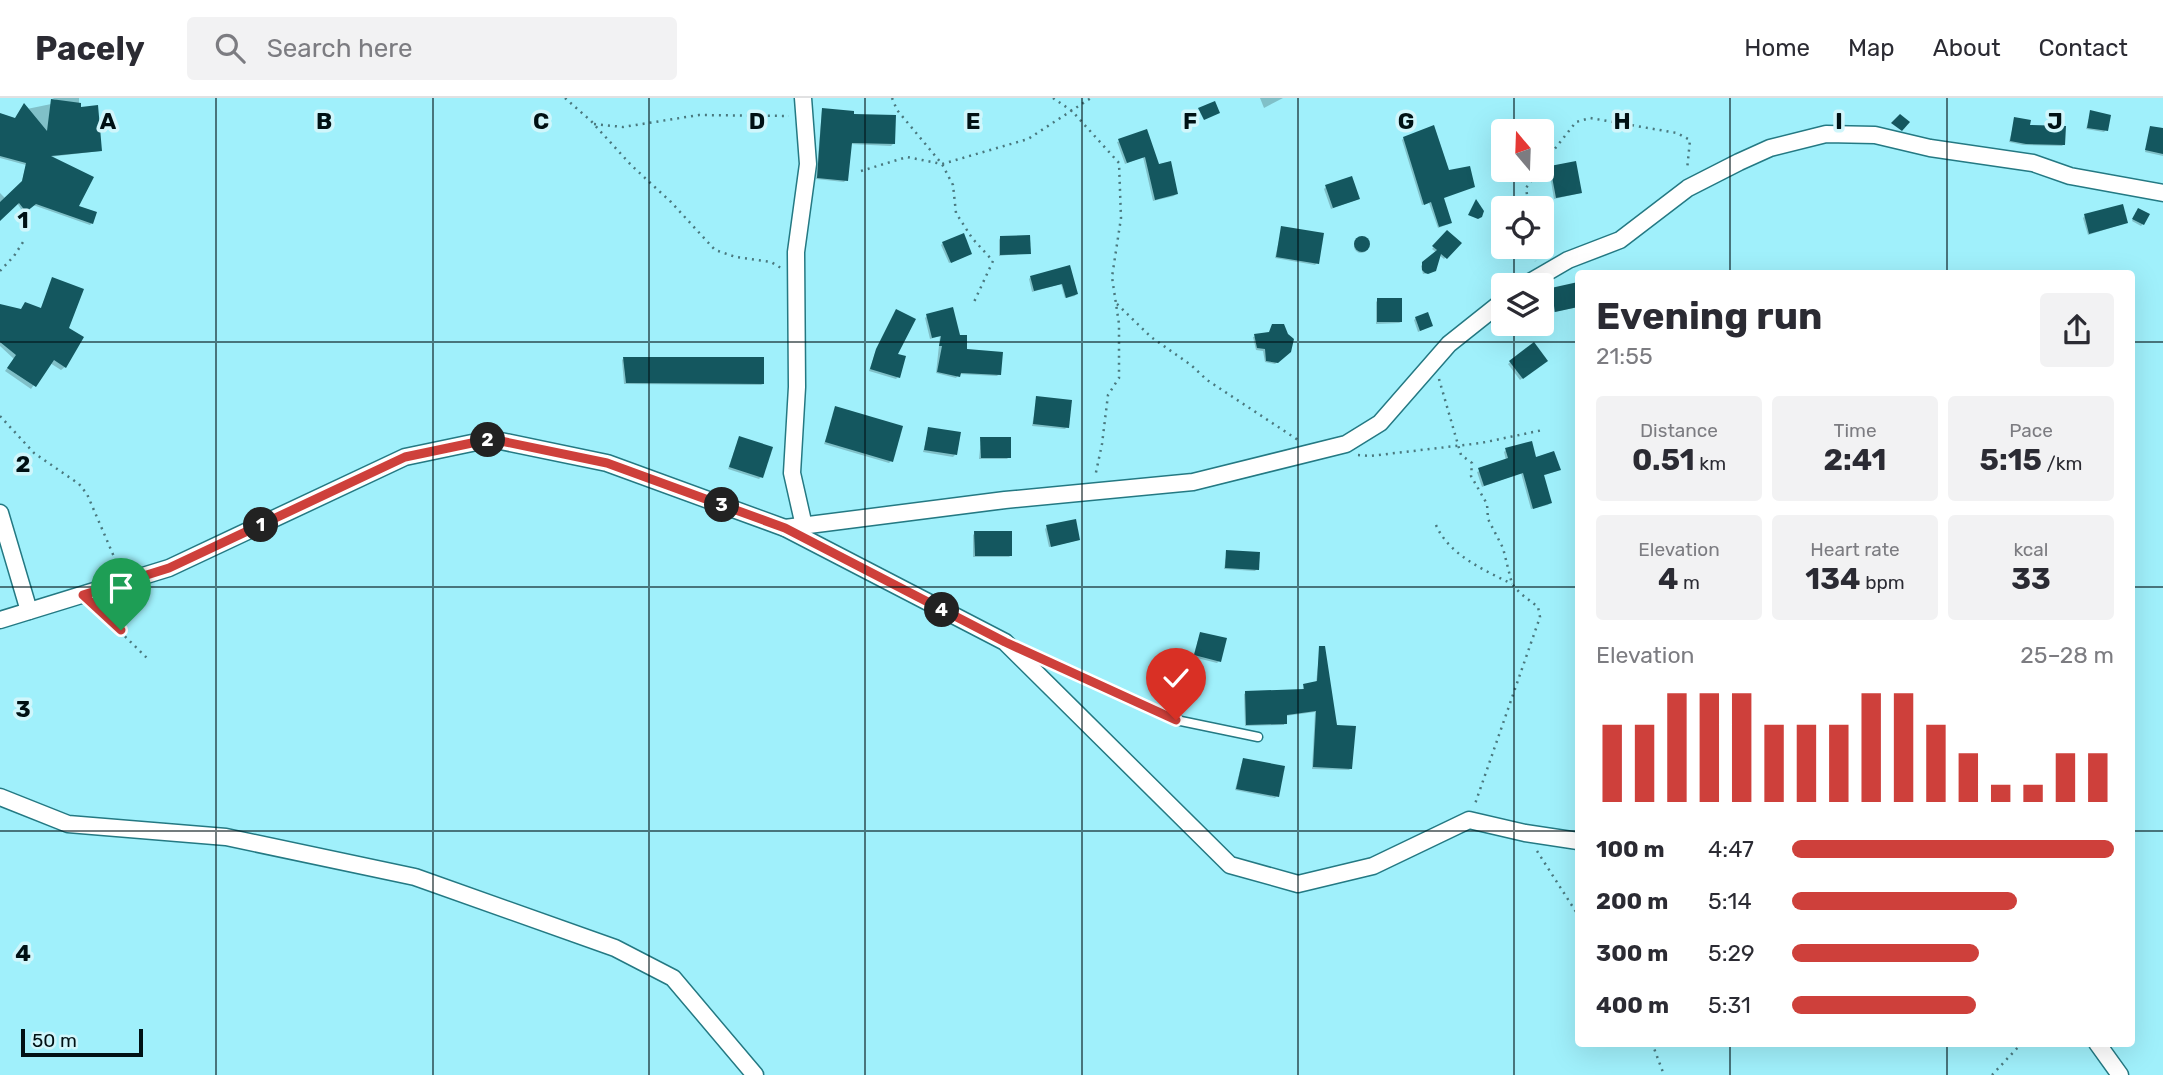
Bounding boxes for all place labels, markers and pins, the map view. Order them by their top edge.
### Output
pin: 2 [470,422,505,458]
pin: 3 [704,488,740,522]
pin: 1 [244,508,278,542]
pin [91,558,151,630]
pin: 4 [925,592,960,628]
pin [1146,648,1206,720]

